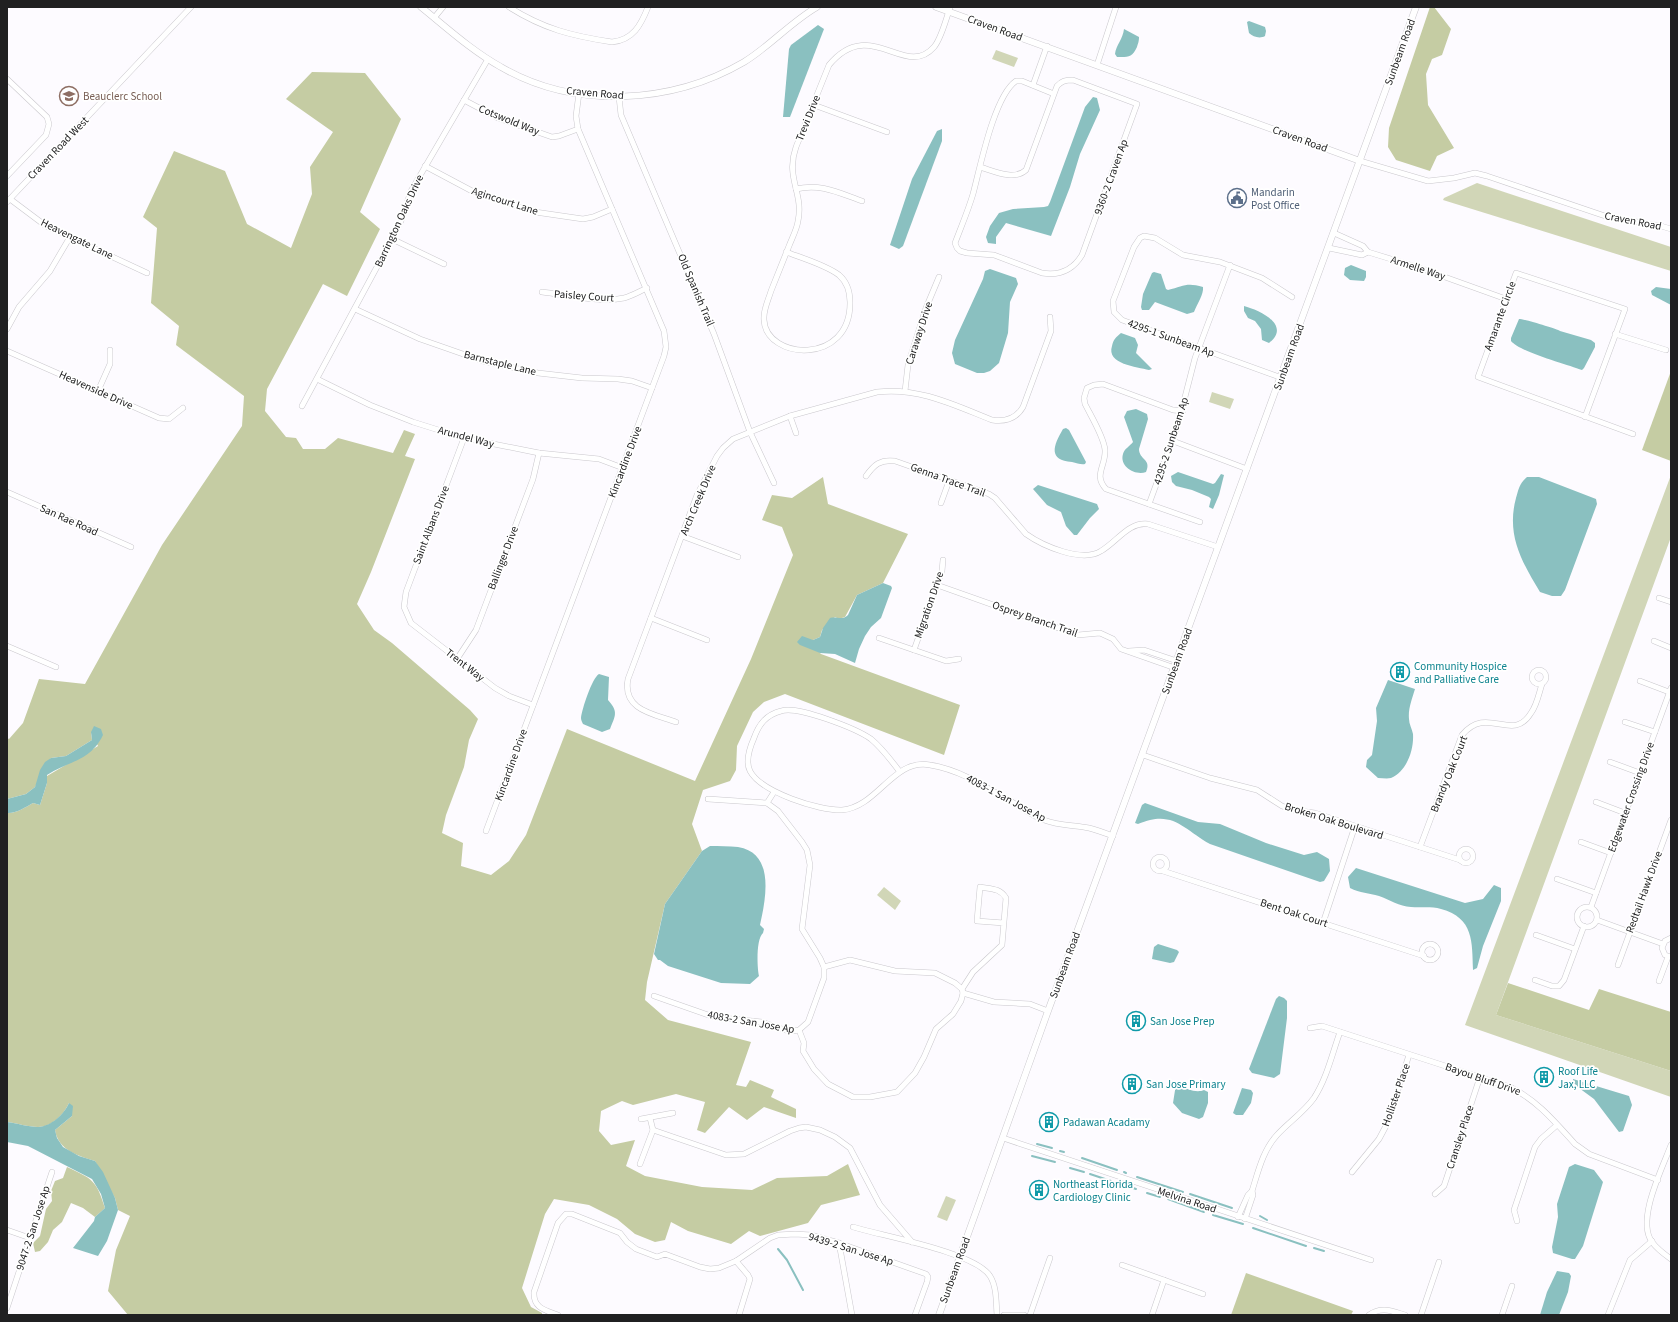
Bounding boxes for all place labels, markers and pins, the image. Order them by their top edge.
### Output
school or university icon: Beauclerc School [58,85,80,107]
place label: Beauclerc School [83,89,162,104]
place label: Mandarin Post Office [1251,185,1300,213]
public building icon: Mandarin Post Office [1226,187,1248,209]
place label: Community Hospice and Palliative Care [1414,659,1508,687]
building icon: Community Hospice and Palliative Care [1389,661,1411,683]
building icon: San Jose Prep [1125,1010,1147,1032]
place label: San Jose Prep [1150,1014,1215,1029]
place label: Roof Life Jax, LLC [1558,1064,1599,1092]
building icon: Roof Life Jax, LLC [1533,1066,1555,1088]
building icon: San Jose Primary [1121,1073,1143,1095]
place label: San Jose Primary [1146,1077,1226,1092]
building icon: Padawan Acadamy [1038,1111,1060,1133]
place label: Padawan Acadamy [1063,1115,1150,1130]
place label: Northeast Florida Cardiology Clinic [1053,1177,1133,1205]
building icon: Northeast Florida Cardiology Clinic [1028,1179,1050,1201]

